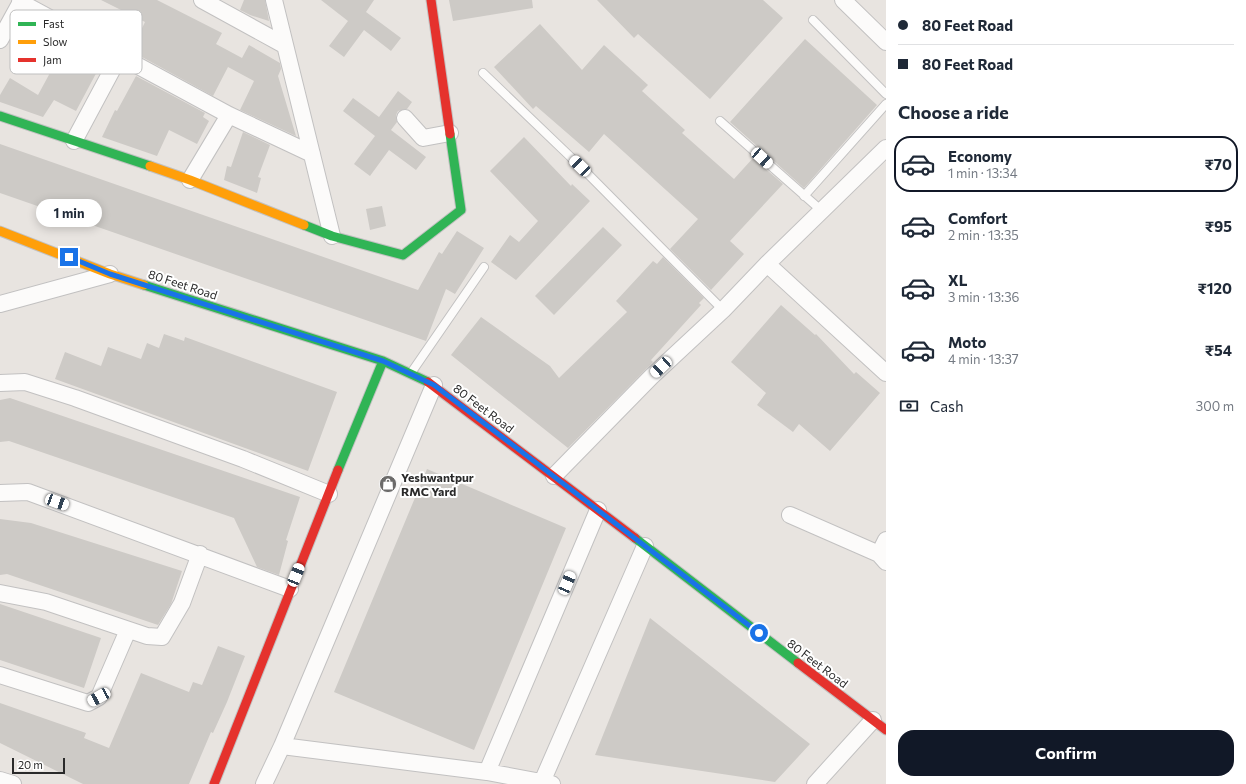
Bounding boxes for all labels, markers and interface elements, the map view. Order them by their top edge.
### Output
legend [10,10,142,74]
text: 80 Feet Road [922,16,1013,34]
text: Fast [43,17,65,30]
text: Slow [43,35,68,48]
text: Jam [43,53,62,67]
text: 80 Feet Road [922,55,1013,73]
text: Choose a ride [898,101,1009,123]
car [749,146,775,170]
icon: car [900,146,936,182]
text: Economy [948,147,1012,165]
car [567,153,593,179]
text: ₹70 [1205,155,1232,173]
text: 1 min · 13:34 [948,165,1018,181]
callout: 1 min [36,199,102,227]
text: 1 min [54,205,84,221]
icon: car [900,208,936,244]
text: Comfort [948,209,1008,227]
text: ₹95 [1205,217,1232,235]
text: 2 min · 13:35 [948,227,1019,243]
route end [60,248,78,266]
street label: 80 Feet Road [147,266,219,302]
icon: car [900,270,936,306]
text: XL [948,271,967,289]
text: ₹120 [1198,279,1232,297]
text: 3 min · 13:36 [948,289,1019,305]
icon: car [900,332,936,368]
text: Moto [948,333,987,351]
text: ₹54 [1205,341,1232,359]
text: 4 min · 13:37 [948,351,1019,367]
car [648,354,674,380]
street label: 80 Feet Road [451,381,517,435]
icon: cash [898,395,920,417]
text: Cash [930,397,964,415]
text: 300 m [1196,398,1234,414]
place label: Yeshwantpur RMC Yard [401,470,474,498]
shop icon: Yeshwantpur RMC Yard [378,474,398,494]
car [44,492,70,512]
car [286,562,306,588]
car [557,570,577,596]
route start [750,624,768,642]
street label: 80 Feet Road [785,636,851,690]
car [86,686,112,708]
button: Confirm [898,730,1234,776]
scale bar [12,756,65,775]
text: 20 m [18,758,43,771]

